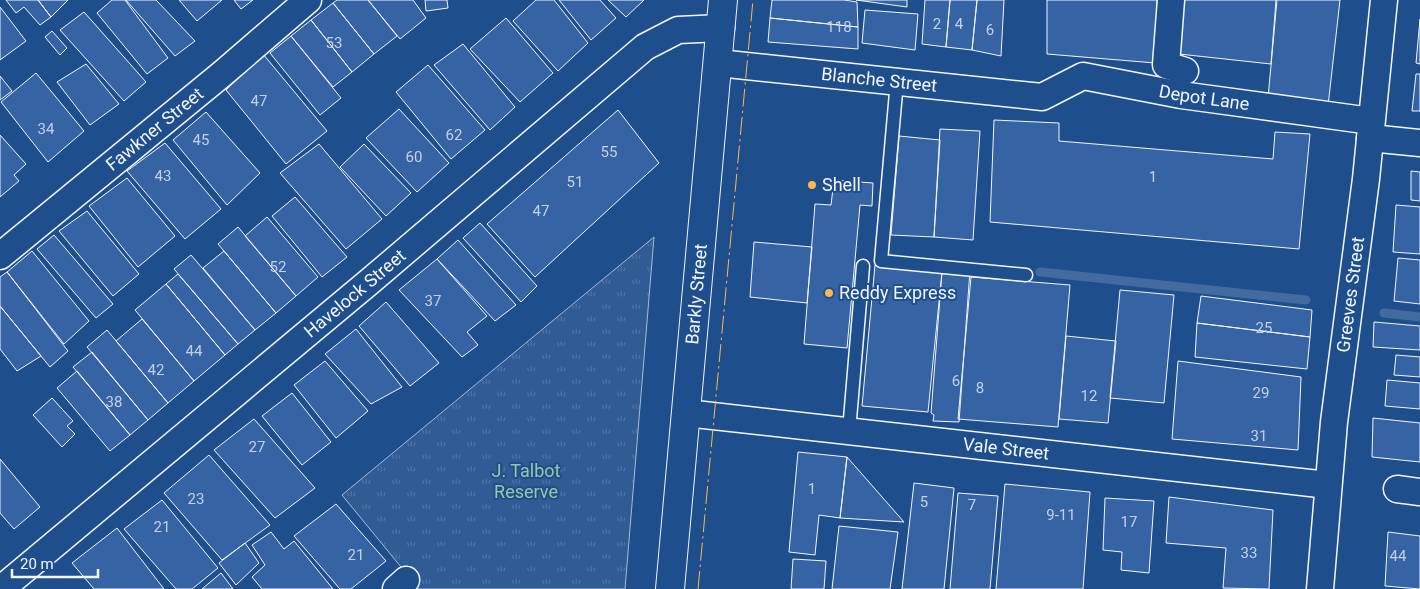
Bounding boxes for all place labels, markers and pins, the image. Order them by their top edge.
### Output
place label: Shell [822,174,861,195]
marker: Shell [806,179,818,191]
place label: Reddy Express [839,282,956,303]
marker: Reddy Express [823,287,835,299]

